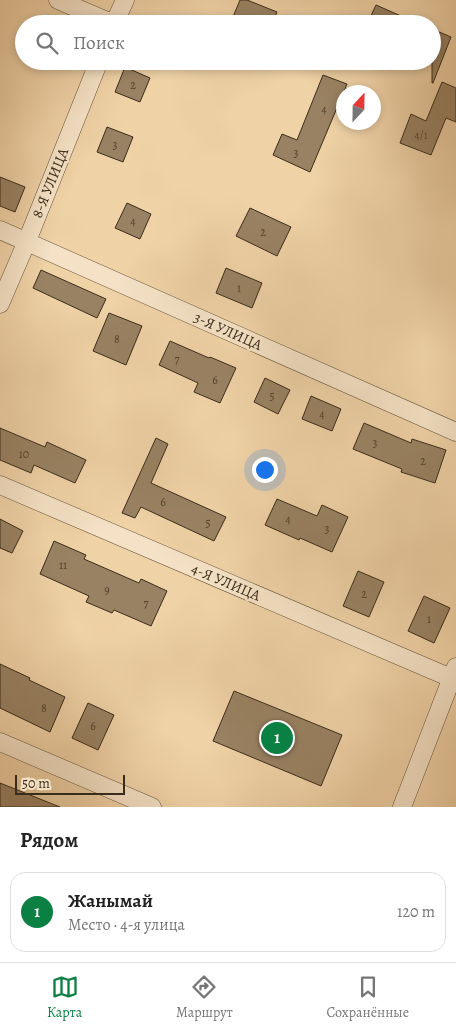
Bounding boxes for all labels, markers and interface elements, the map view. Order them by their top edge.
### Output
search box [15,15,441,70]
icon: search [33,29,61,57]
text: Поиск [73,30,125,56]
house number: 2 [130,77,136,93]
north arrow [336,85,381,130]
house number: 4 [321,101,327,117]
house number: 4/1 [414,127,428,143]
house number: 3 [113,137,118,153]
street label: 8-Я УЛИЦА [27,145,73,221]
house number: 3 [294,145,299,161]
house number: 4 [130,213,136,229]
house number: 2 [260,224,266,240]
house number: 1 [237,280,241,296]
street label: 3-Я УЛИЦА [191,307,265,355]
house number: 8 [114,331,120,347]
house number: 7 [174,351,180,367]
house number: 6 [212,372,218,388]
house number: 5 [269,388,275,404]
house number: 4 [319,406,325,422]
house number: 3 [373,435,378,451]
house number: 10 [19,446,29,462]
house number: 2 [420,453,426,469]
your location [252,457,278,483]
house number: 6 [160,494,166,510]
house number: 4 [285,511,291,527]
house number: 5 [205,515,211,531]
house number: 3 [325,521,330,537]
house number: 11 [59,557,67,573]
street label: 4-Я УЛИЦА [188,558,264,606]
house number: 9 [104,582,110,598]
house number: 2 [361,586,367,602]
house number: 7 [143,595,149,611]
house number: 1 [427,611,431,627]
house number: 8 [41,700,47,716]
house number: 6 [90,718,96,734]
pin: 1 [261,719,293,757]
scale bar [15,772,125,795]
text: 50 m [22,774,50,793]
text: Рядом [20,826,78,854]
text: Жанымай [68,888,153,914]
text: 1 [34,901,40,923]
text: 120 m [397,901,435,923]
text: Место · 4-я улица [68,914,185,936]
tab: Карта [47,973,82,1022]
tab: Маршрут [176,973,233,1022]
tab: Сохранённые [327,973,409,1022]

